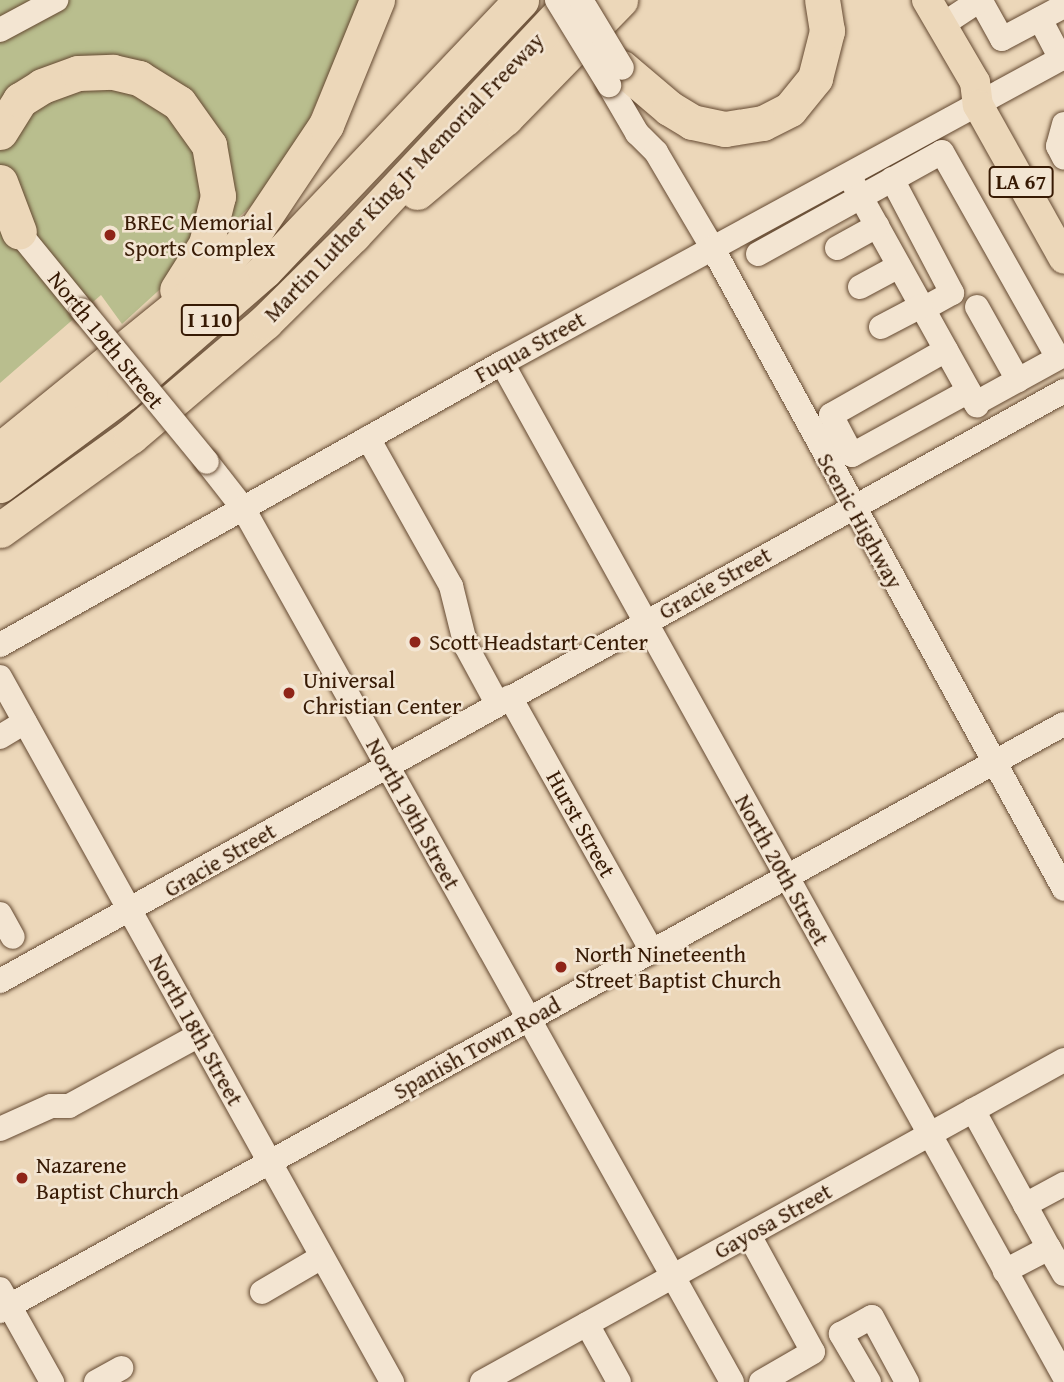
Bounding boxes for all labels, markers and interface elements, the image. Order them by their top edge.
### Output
street label: Martin Luther King Jr Memorial Freeway [258,26,550,328]
road number: LA 67 [988,164,1054,200]
place label: BREC Memorial Sports Complex [124,208,275,262]
marker: BREC Memorial Sports Complex [102,227,118,243]
street label: North 19th Street [42,266,170,414]
road number: I 110 [180,302,240,338]
street label: Fuqua Street [470,305,590,389]
street label: Scenic Highway [811,448,909,594]
street label: Gracie Street [654,541,776,625]
place label: Scott Headstart Center [429,628,648,656]
marker: Scott Headstart Center [407,634,423,650]
place label: Universal Christian Center [303,666,462,720]
marker: Universal Christian Center [281,685,297,701]
street label: North 19th Street [360,733,466,895]
street label: Hurst Street [540,766,622,882]
street label: North 20th Street [729,789,835,951]
street label: Gracie Street [159,817,281,903]
place label: North Nineteenth Street Baptist Church [575,940,781,994]
street label: North 18th Street [143,949,249,1111]
marker: North Nineteenth Street Baptist Church [553,959,569,975]
street label: Spanish Town Road [389,991,565,1105]
place label: Nazarene Baptist Church [36,1151,179,1205]
marker: Nazarene Baptist Church [14,1170,30,1186]
street label: Gayosa Street [709,1177,837,1265]

